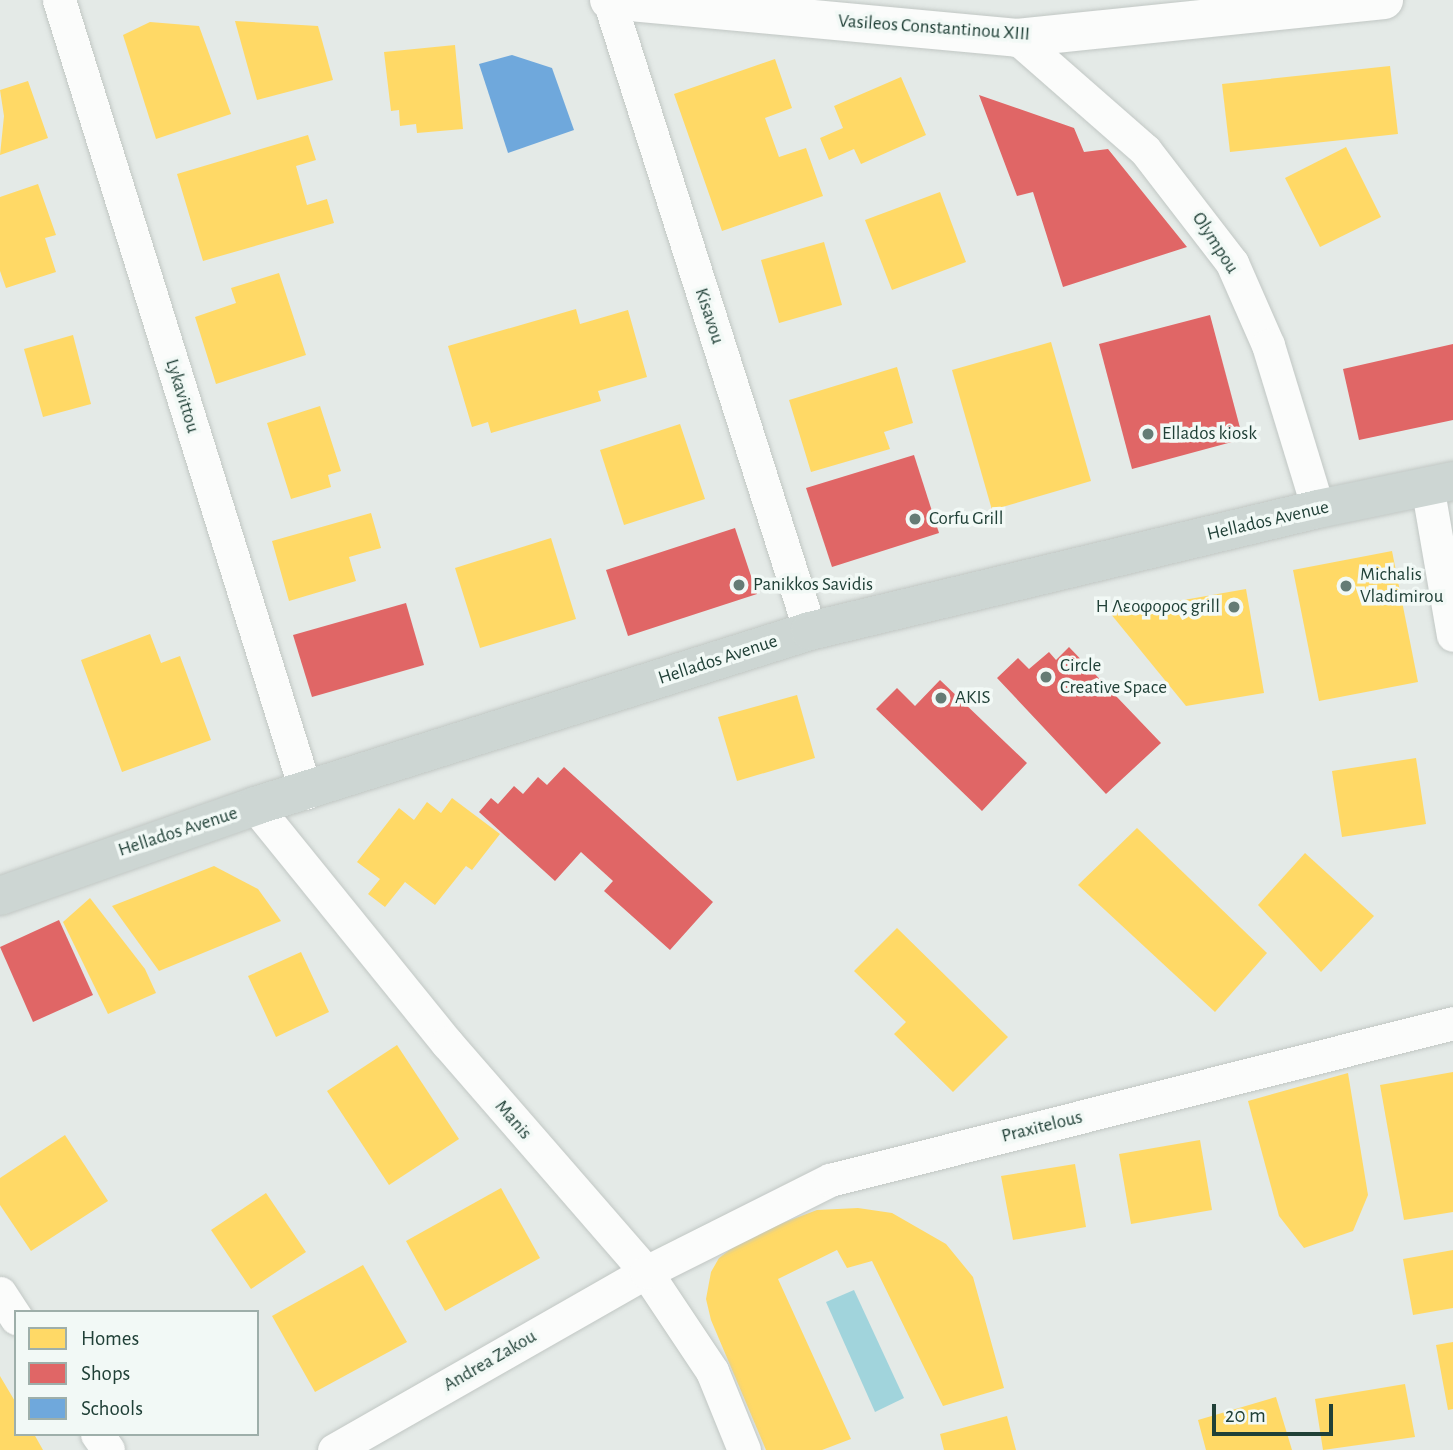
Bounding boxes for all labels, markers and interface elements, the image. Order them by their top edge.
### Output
street label: Vasileos Constantinou XIII [837,10,1031,46]
street label: Olympou [1187,208,1243,278]
street label: Kisavou [689,285,729,347]
street label: Lykavittou [160,356,204,436]
place label: Ellados kiosk [1162,423,1257,445]
marker: Ellados kiosk [1140,426,1156,442]
street label: Hellados Avenue [1205,496,1331,546]
place label: Corfu Grill [929,508,1003,530]
marker: Corfu Grill [907,511,923,527]
place label: Michalis Vladimirou [1360,564,1443,608]
place label: Panikkos Savidis [753,574,873,596]
marker: Panikkos Savidis [731,577,747,593]
marker: Michalis Vladimirou [1338,578,1354,594]
place label: Η Λεοφορος grill [1096,596,1220,618]
marker: Η Λεοφορος grill [1226,599,1242,615]
street label: Hellados Avenue [655,630,781,690]
place label: Circle Creative Space [1060,655,1167,699]
marker: Circle Creative Space [1038,669,1054,685]
place label: AKIS [955,687,990,709]
marker: AKIS [933,690,949,706]
street label: Hellados Avenue [115,802,241,862]
street label: Manis [490,1096,536,1144]
street label: Praxitelous [999,1106,1085,1148]
legend [14,1310,259,1436]
street label: Andrea Zakou [440,1325,540,1397]
text: Homes [81,1328,139,1349]
text: Shops [81,1363,130,1384]
scale bar [1215,1390,1336,1434]
text: Schools [81,1398,143,1419]
text: 20 m [1225,1405,1266,1426]

